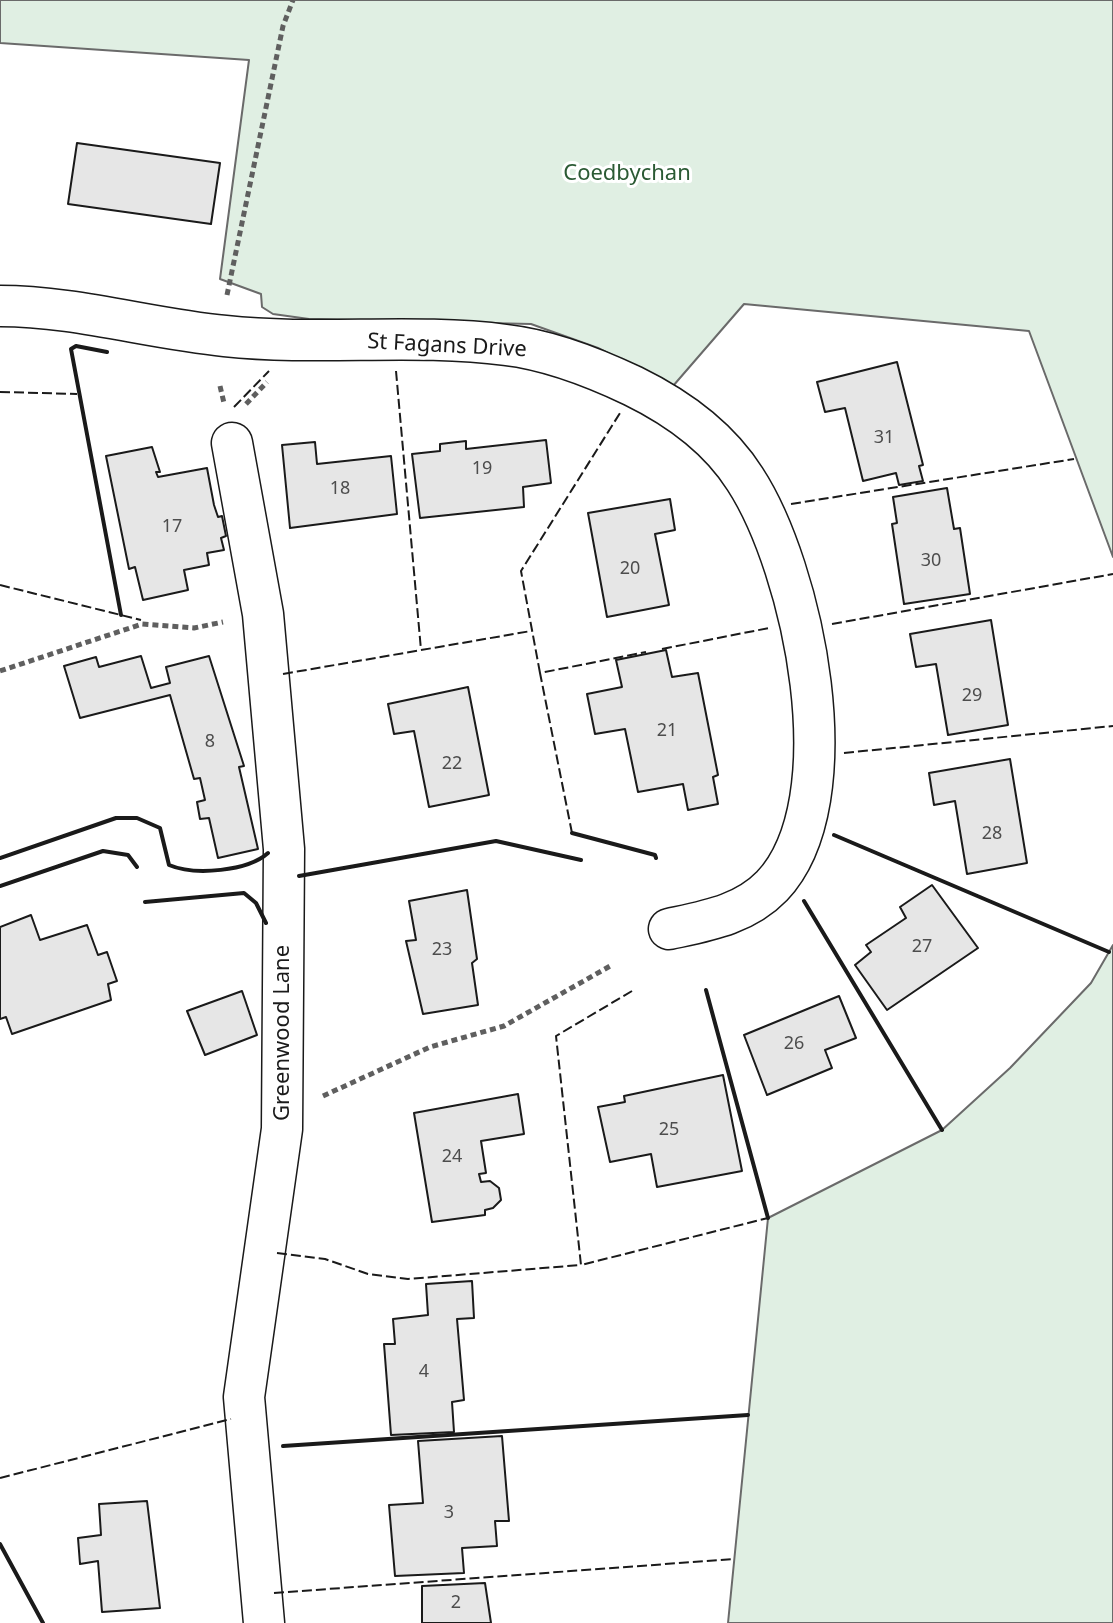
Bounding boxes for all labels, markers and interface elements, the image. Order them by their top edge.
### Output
park label: Coedbychan [563,161,691,187]
street label: St Fagans Drive [367,329,527,363]
house number: 31 [874,427,894,449]
house number: 19 [472,458,492,480]
house number: 18 [330,478,350,500]
house number: 17 [162,516,182,538]
house number: 30 [921,550,941,572]
house number: 20 [620,558,640,580]
house number: 29 [962,685,982,707]
house number: 21 [657,720,677,742]
house number: 8 [205,731,215,753]
house number: 22 [442,753,462,775]
house number: 28 [982,823,1002,845]
house number: 27 [912,936,932,958]
house number: 23 [432,939,452,961]
street label: Greenwood Lane [270,945,296,1121]
house number: 26 [784,1033,804,1055]
house number: 25 [659,1119,679,1141]
house number: 24 [442,1146,462,1168]
house number: 4 [419,1361,429,1383]
house number: 3 [444,1502,454,1524]
house number: 2 [451,1592,461,1614]

